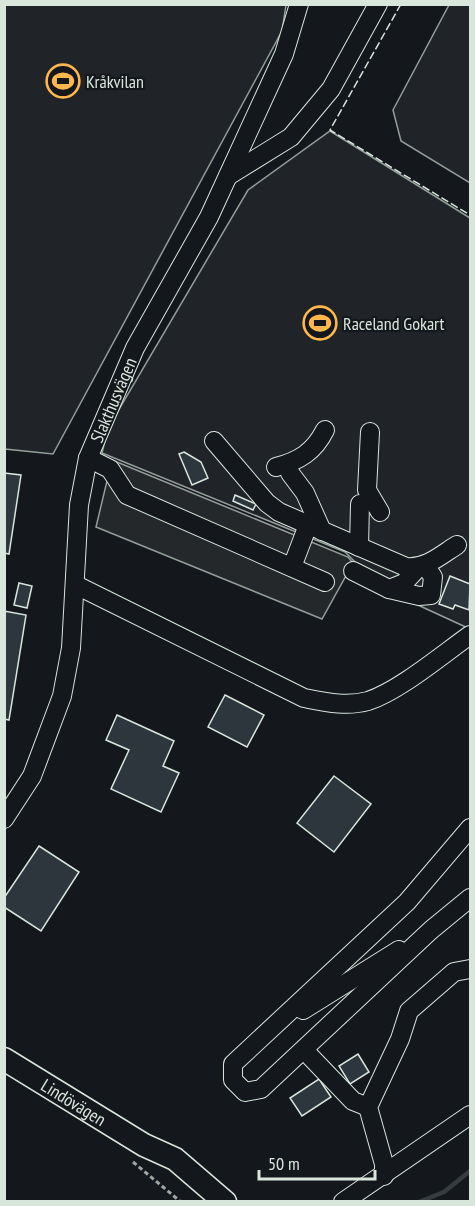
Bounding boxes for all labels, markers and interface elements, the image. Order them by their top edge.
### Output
sports icon: Kråkvilan [45,63,81,99]
place label: Kråkvilan [86,70,144,93]
sports icon: Raceland Gokart [302,305,338,341]
place label: Raceland Gokart [343,312,444,335]
street label: Slakthusvägen [85,354,141,446]
street label: Lindövägen [37,1073,111,1131]
scale bar [259,1143,374,1181]
text: 50 m [268,1152,300,1175]

